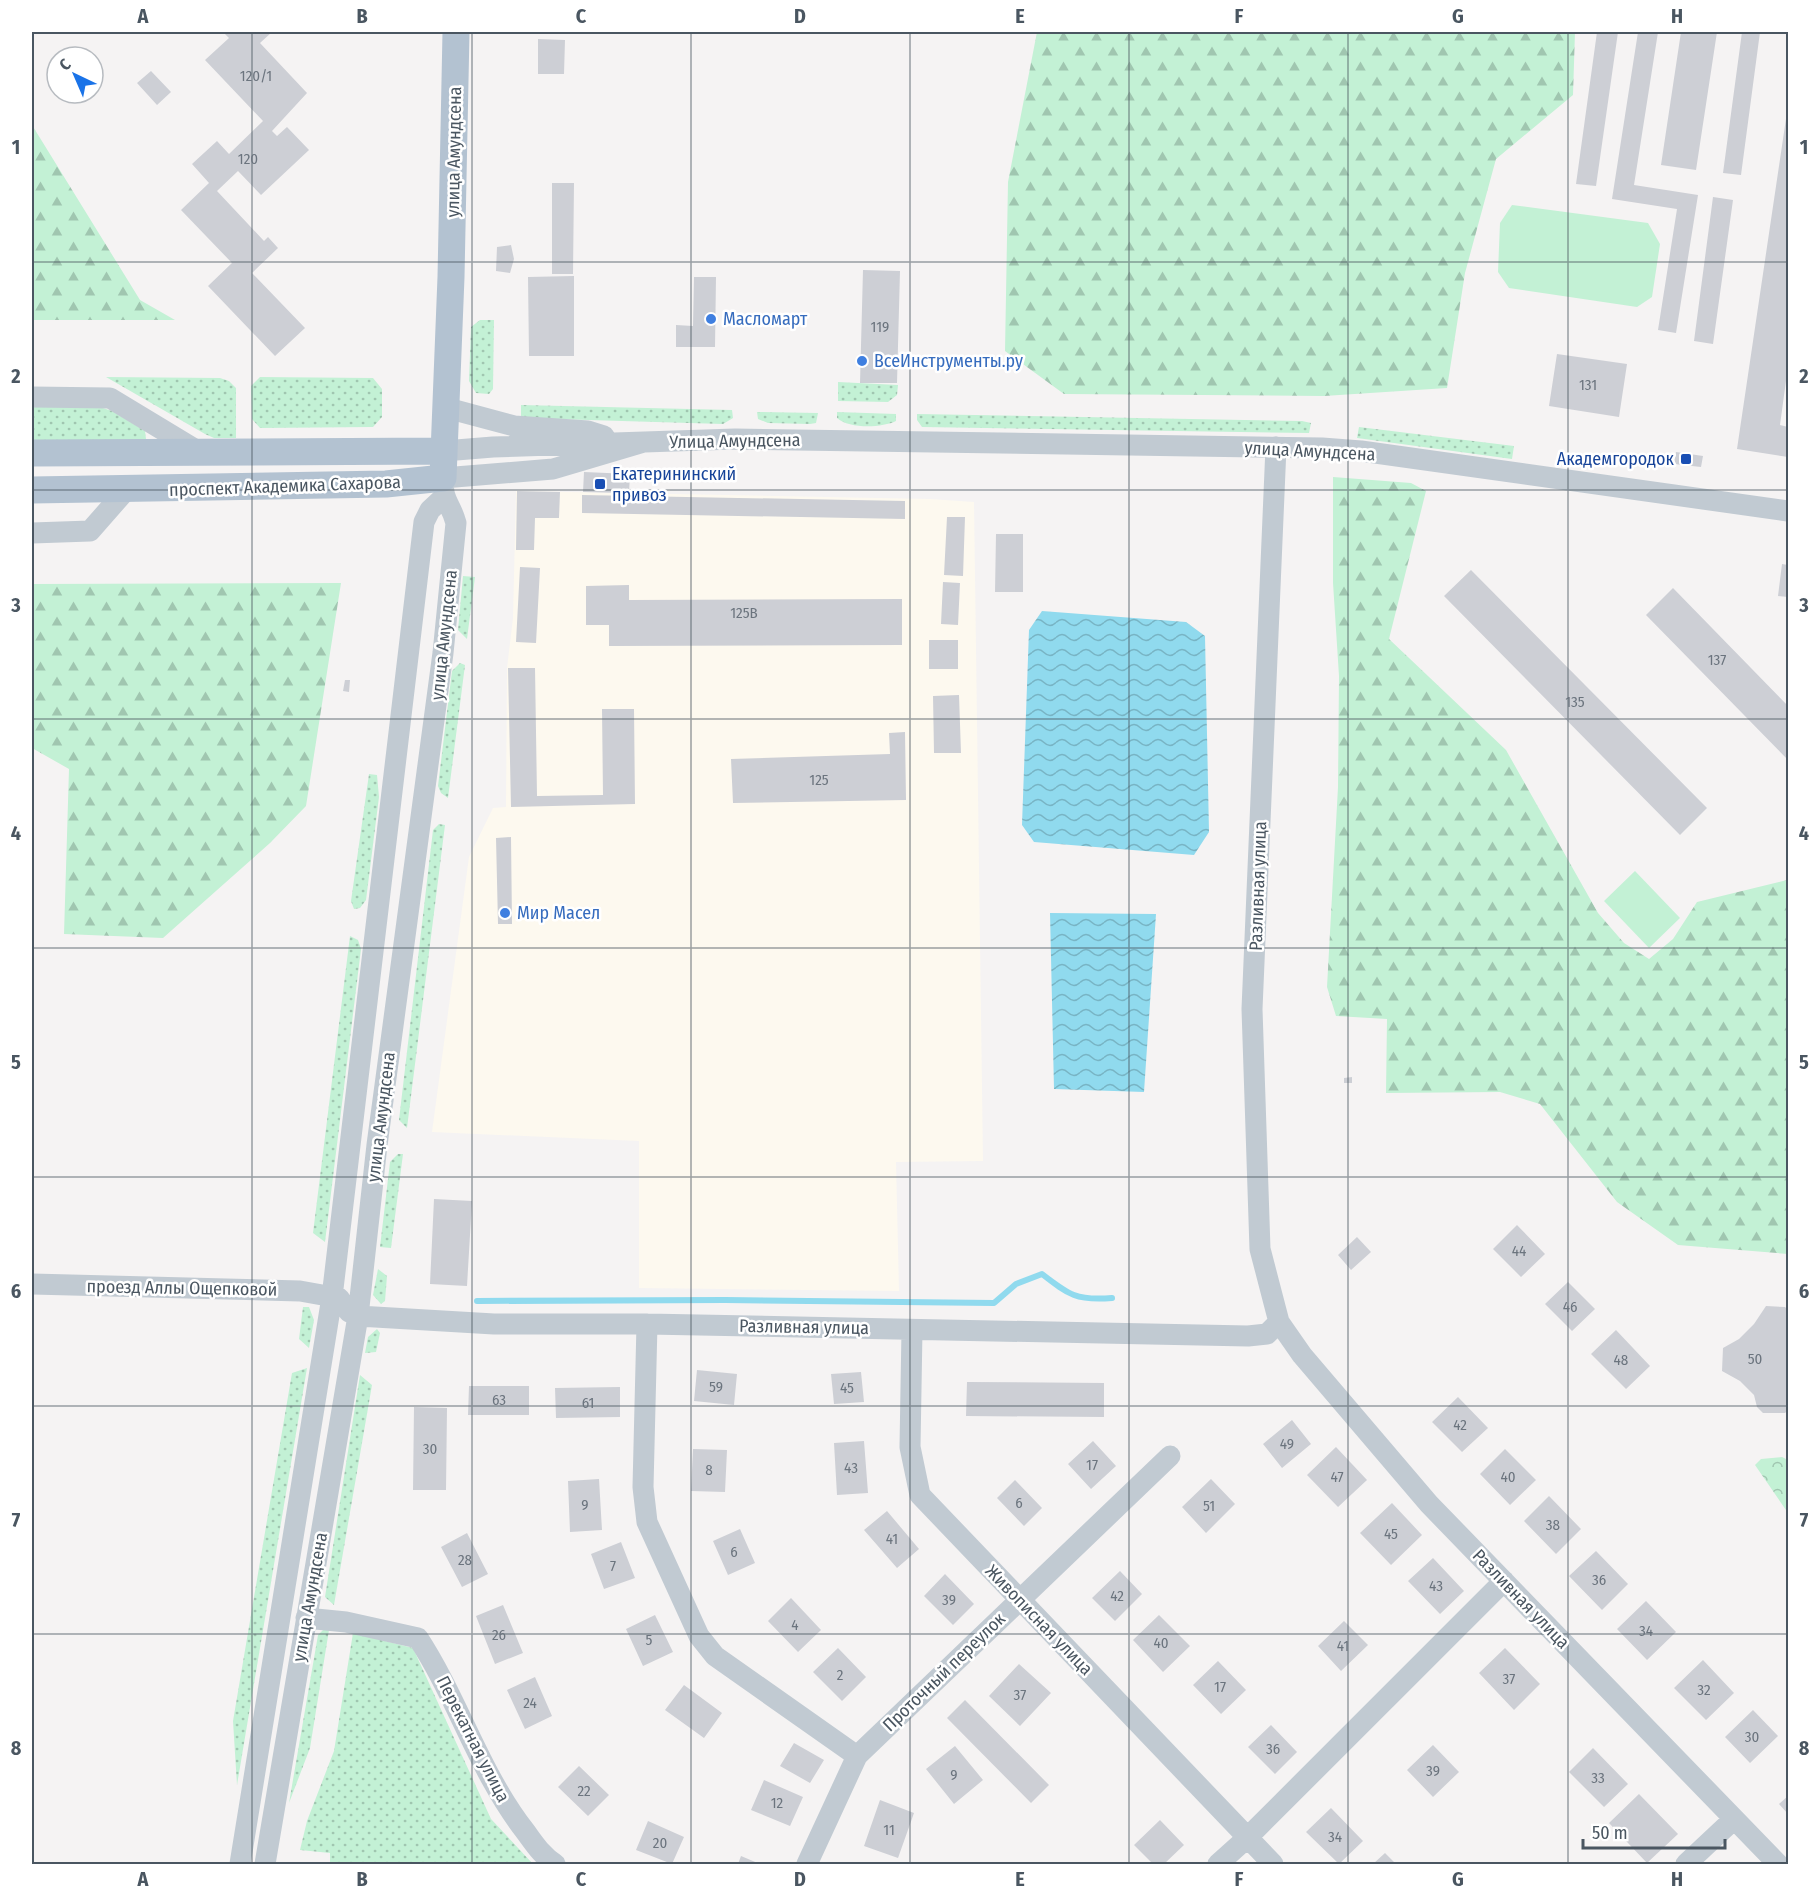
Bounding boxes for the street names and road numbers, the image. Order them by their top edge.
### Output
street label: улица Амундсена [442,86,466,218]
street label: Улица Амундсена [668,429,801,453]
street label: улица Амундсена [1244,437,1376,465]
street label: проспект Академика Сахарова [169,471,401,501]
street label: улица Амундсена [426,569,462,701]
street label: Разливная улица [1245,821,1271,951]
street label: улица Амундсена [362,1050,400,1183]
street label: проезд Аллы Ощепковой [86,1275,278,1301]
street label: Разливная улица [739,1315,869,1339]
street label: улица Амундсена [288,1530,332,1663]
street label: Разливная улица [1468,1545,1574,1653]
street label: Живописная улица [981,1560,1097,1680]
street label: Проточный переулок [878,1607,1010,1736]
street label: Перекатная улица [432,1672,514,1806]

